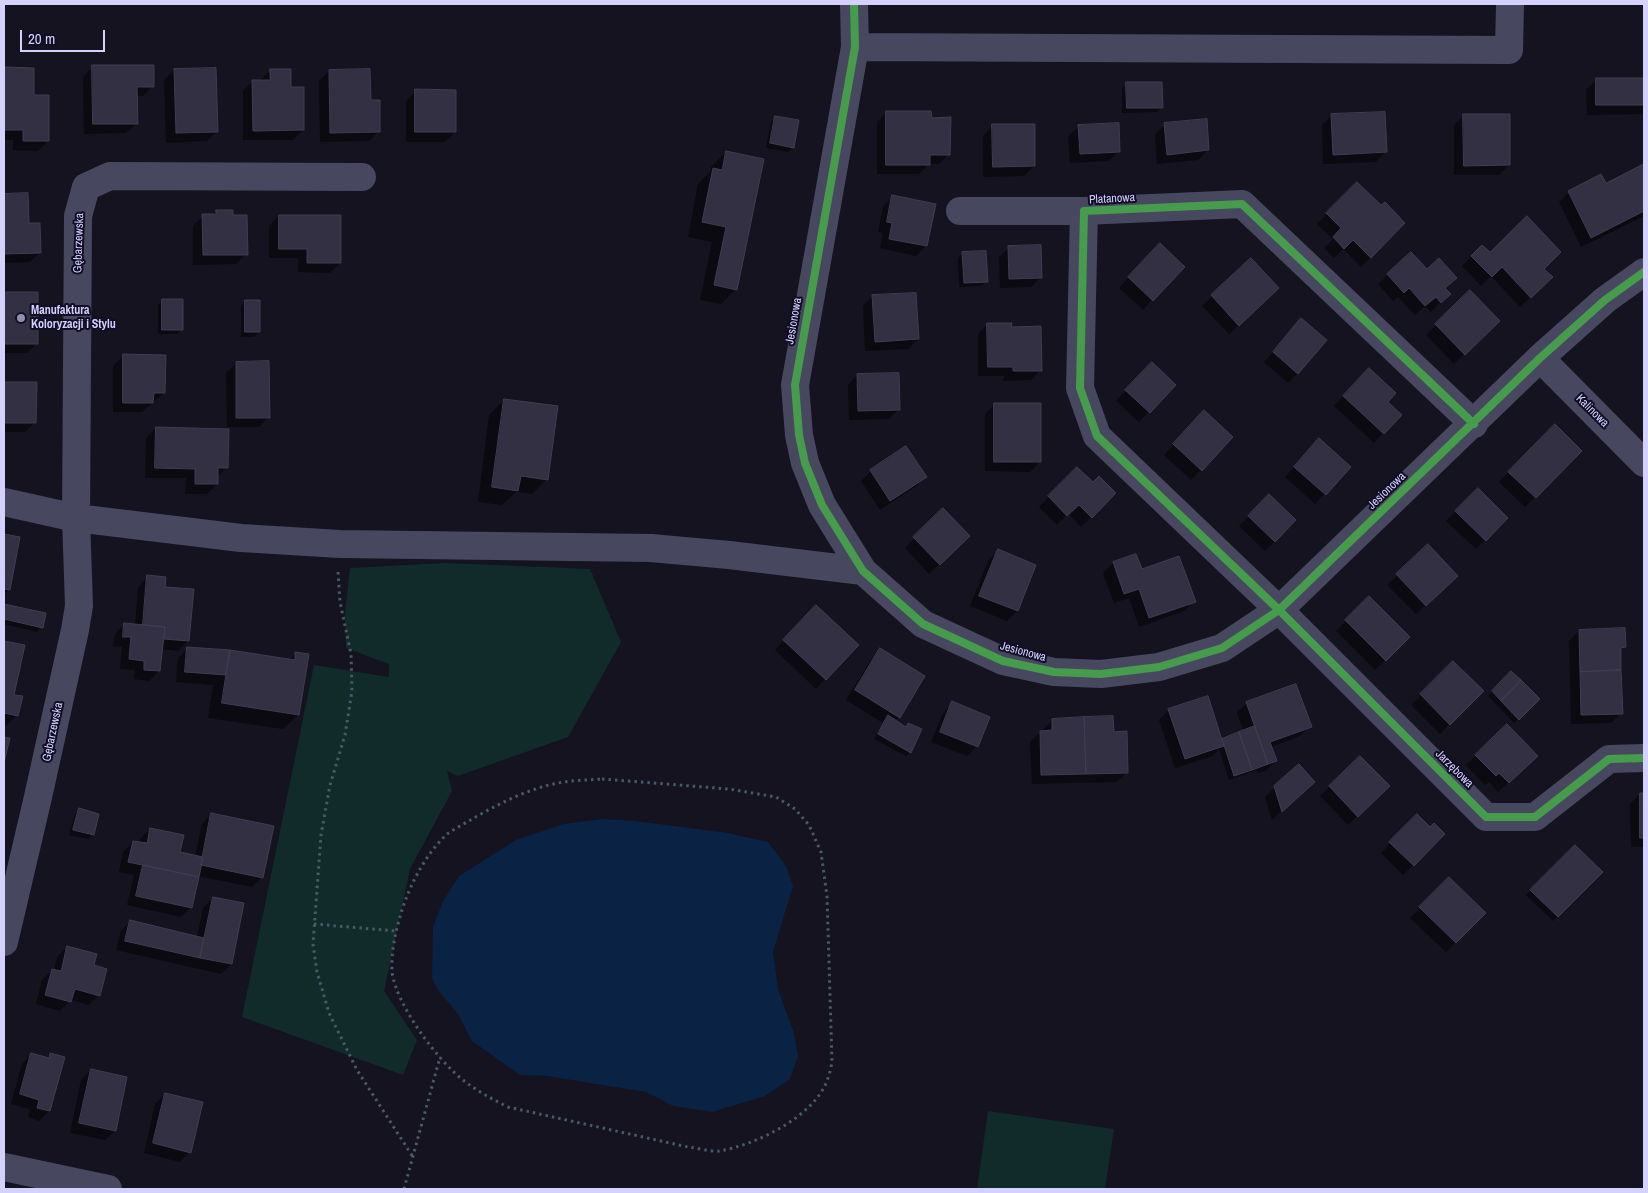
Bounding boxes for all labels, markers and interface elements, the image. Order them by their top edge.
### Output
scale bar [22,20,108,52]
text: 20 m [28,28,55,49]
street label: Platanowa [1089,191,1135,207]
street label: Gębarzewska [71,213,87,273]
street label: Jesionowa [783,297,805,345]
place label: Manufaktura Koloryzacji i Stylu [31,304,116,332]
marker: Manufaktura Koloryzacji i Stylu [15,312,27,324]
street label: Kalinowa [1573,392,1611,430]
street label: Jesionowa [1365,469,1409,513]
street label: Jesionowa [998,639,1048,665]
street label: Gębarzewska [40,701,66,763]
street label: Jarzębowa [1432,747,1476,791]

